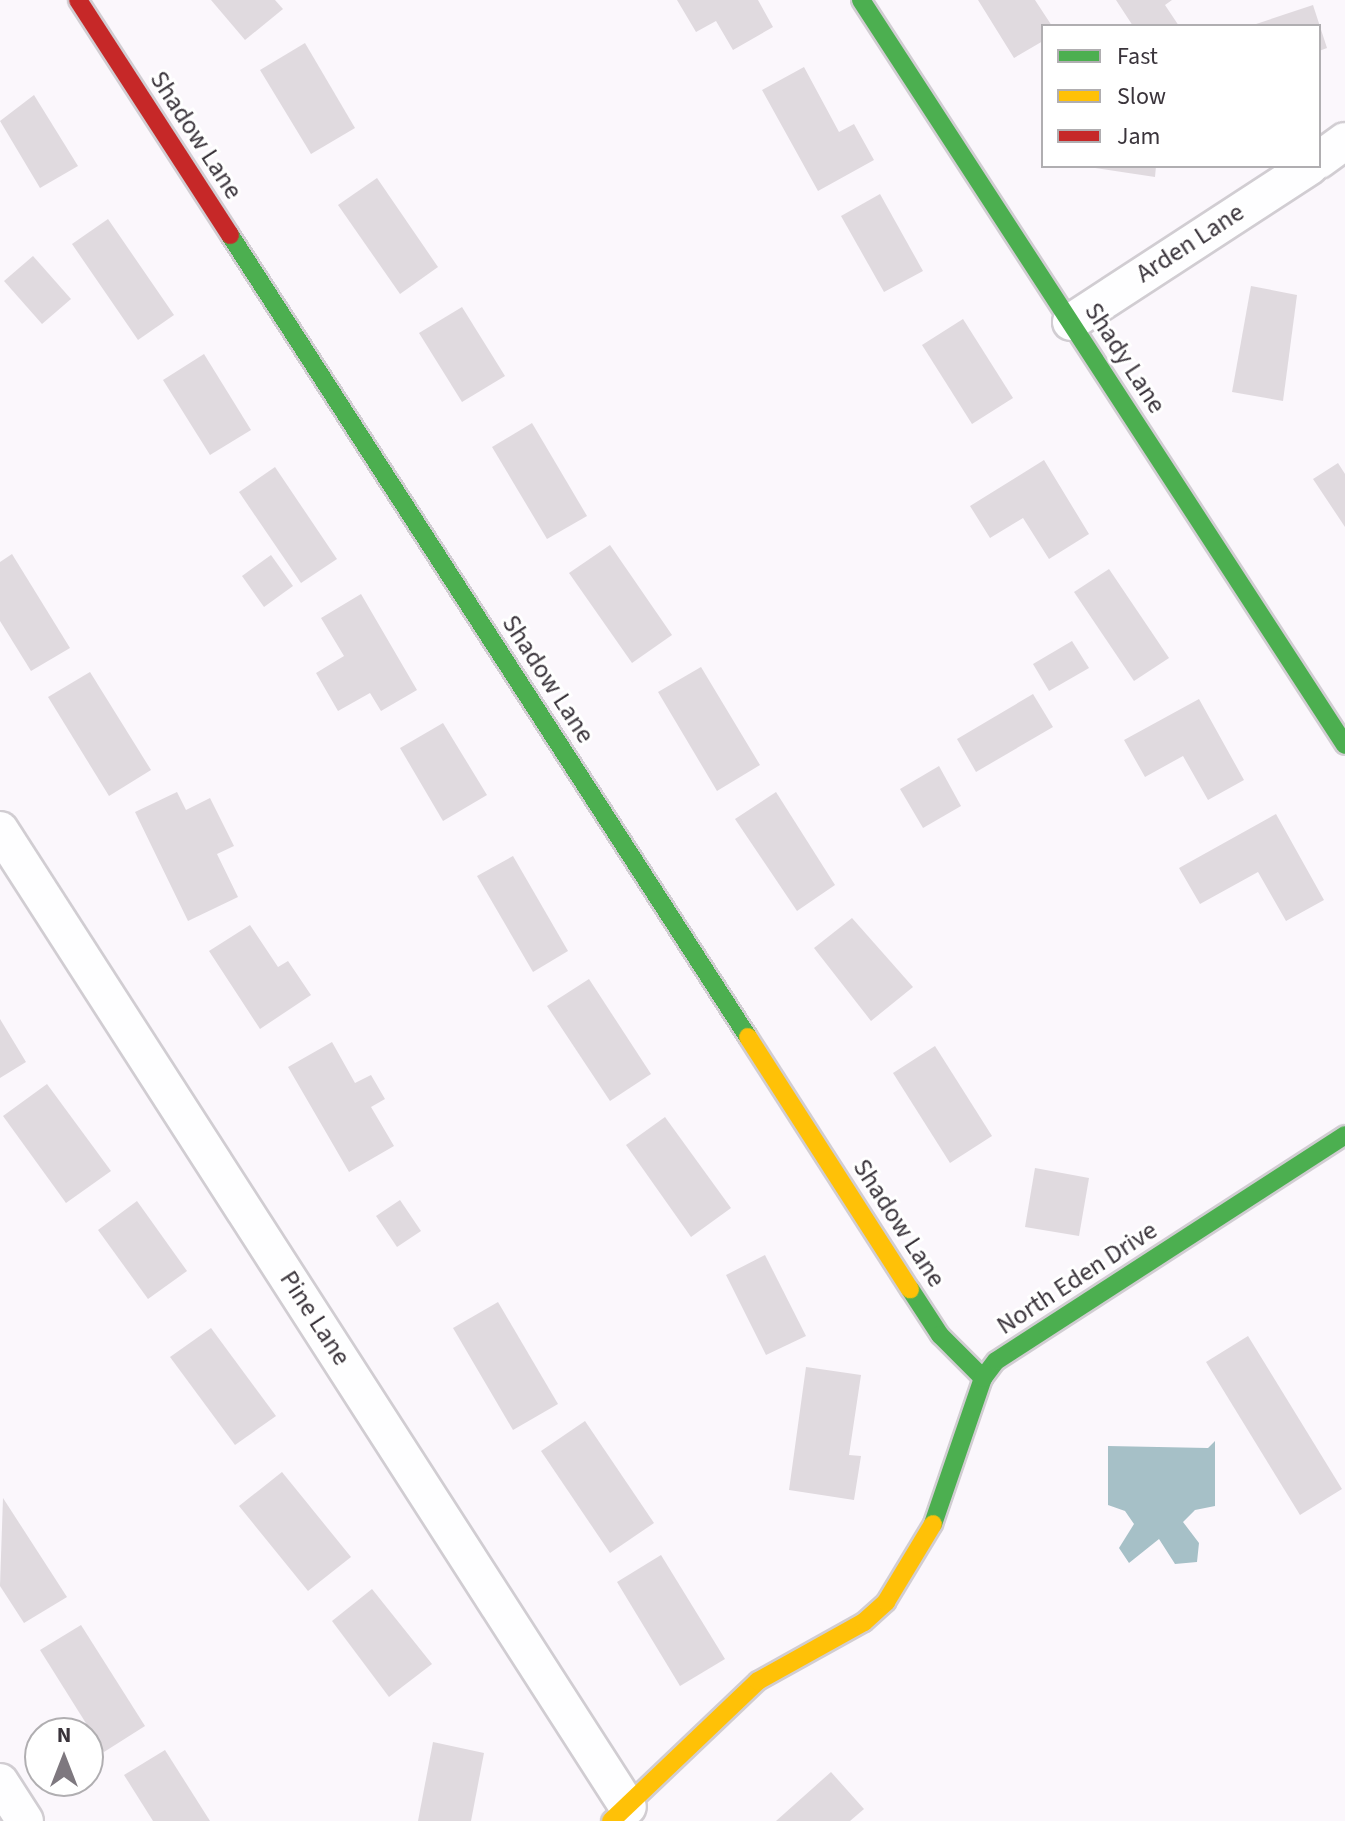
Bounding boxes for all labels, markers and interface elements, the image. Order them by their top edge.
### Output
legend [1041,24,1321,168]
text: Fast [1117,39,1158,74]
street label: Shadow Lane [143,65,249,205]
text: Slow [1117,79,1166,114]
text: Jam [1117,119,1161,154]
street label: Arden Lane [1130,197,1250,289]
street label: Shady Lane [1078,297,1172,419]
street label: Shadow Lane [495,609,601,749]
street label: Shadow Lane [846,1153,952,1293]
street label: North Eden Drive [991,1215,1163,1341]
street label: Pine Lane [273,1265,357,1371]
north arrow [24,1717,104,1797]
text: N [57,1719,71,1751]

